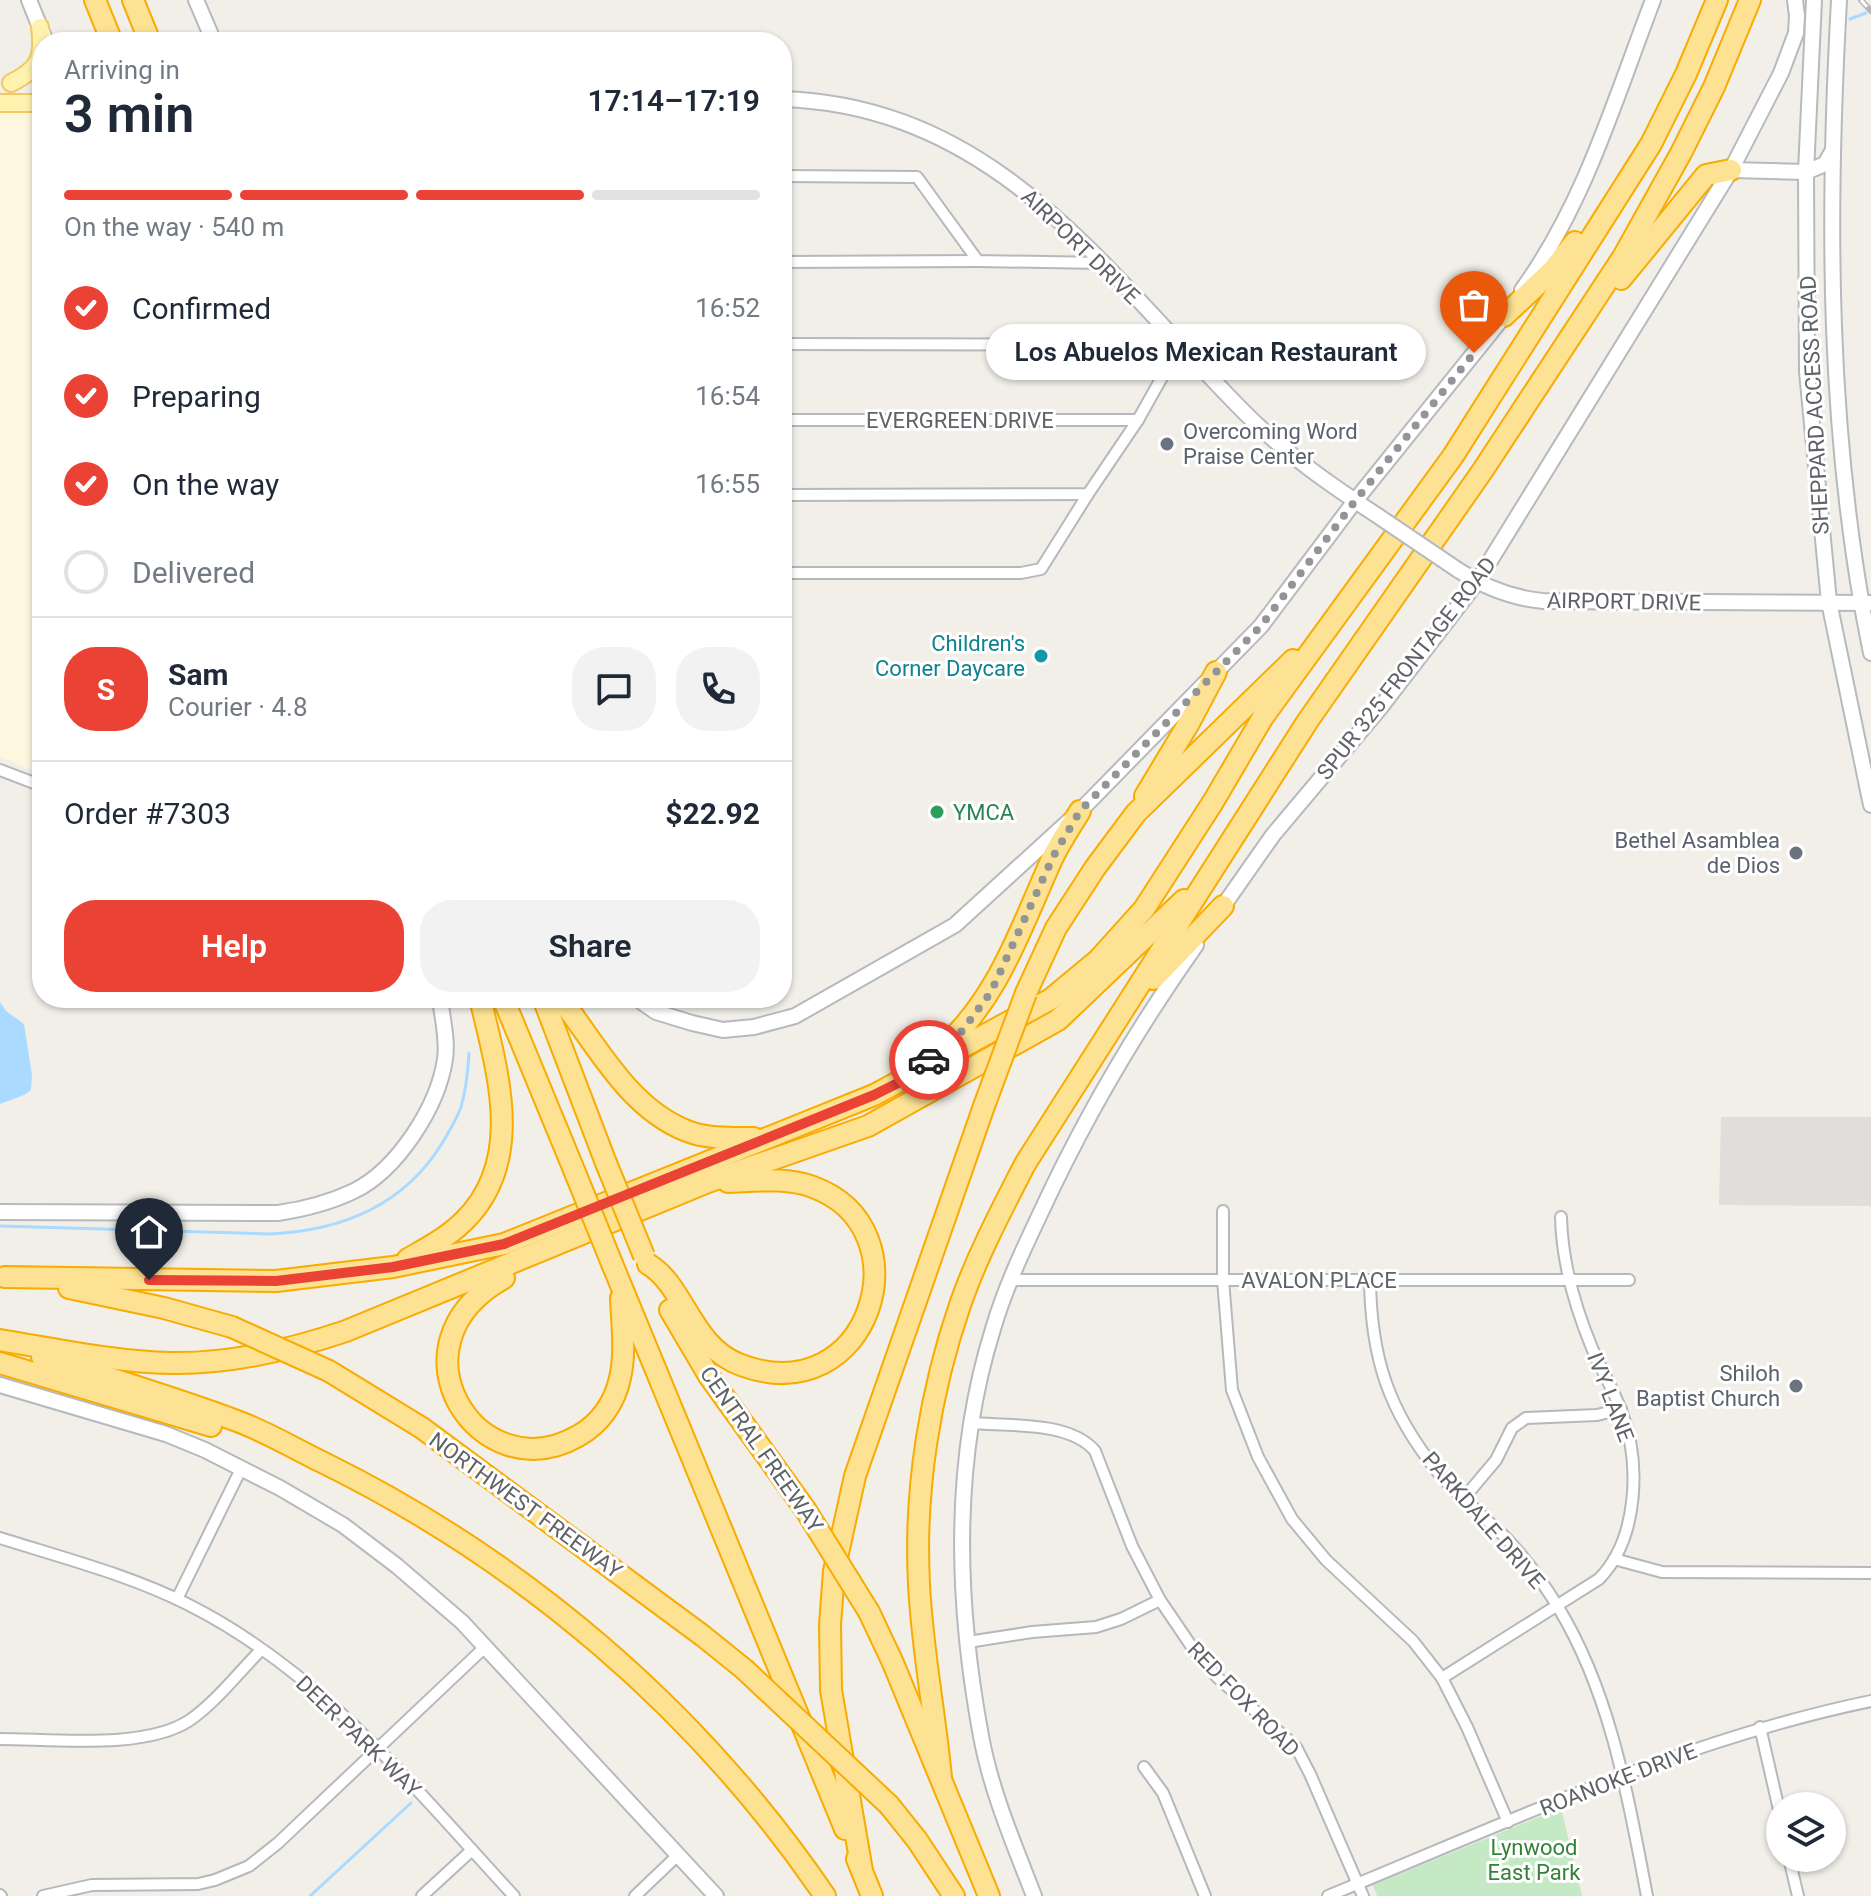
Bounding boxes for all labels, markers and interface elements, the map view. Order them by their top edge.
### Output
text: Arriving in [64,55,180,85]
text: 17:14–17:19 [587,83,760,118]
text: 3 min [64,84,194,145]
street label: AIRPORT DRIVE [1016,184,1145,309]
text: On the way · 540 m [64,212,284,242]
pin [1440,271,1508,353]
street label: SHEPPARD ACCESS ROAD [1795,275,1834,535]
icon: bag [1452,283,1496,327]
icon: check [64,286,108,330]
text: Confirmed [132,291,271,326]
text: 16:52 [695,293,760,323]
callout: Los Abuelos Mexican Restaurant [986,325,1426,381]
text: Los Abuelos Mexican Restaurant [1015,337,1397,367]
icon: check [64,374,108,418]
text: Preparing [132,379,261,414]
text: 16:54 [695,381,760,411]
street label: EVERGREEN DRIVE [866,408,1054,433]
place label: Overcoming Word Praise Center [1183,419,1358,469]
marker: Overcoming Word Praise Center [1158,435,1176,453]
icon: check [64,462,108,506]
text: On the way [132,467,279,502]
text: 16:55 [695,469,760,499]
street label: SPUR 325 FRONTAGE ROAD [1312,552,1501,785]
text: Delivered [132,555,255,590]
street label: AIRPORT DRIVE [1547,588,1701,615]
place label: Children's Corner Daycare [875,631,1025,681]
button: chat [572,647,656,731]
button: phone [676,647,760,731]
marker: Children's Corner Daycare [1032,647,1050,665]
text: Sam [168,657,229,692]
text: S [97,672,115,707]
text: Courier · 4.8 [168,692,308,722]
text: Order #7303 [64,796,231,831]
text: $22.92 [665,796,760,831]
place label: YMCA [953,800,1015,825]
marker: YMCA [928,803,946,821]
place label: Bethel Asamblea de Dios [1615,828,1780,878]
marker: Bethel Asamblea de Dios [1787,844,1805,862]
button: Help [64,900,404,992]
button: Share [420,900,760,992]
courier [889,1020,969,1100]
icon: car [907,1038,951,1082]
pin [115,1198,183,1280]
icon: home [127,1210,171,1254]
street label: AVALON PLACE [1241,1268,1397,1293]
street label: IVY LANE [1582,1349,1639,1445]
street label: CENTRAL FREEWAY [695,1361,829,1538]
place label: Shiloh Baptist Church [1636,1361,1780,1411]
marker: Shiloh Baptist Church [1787,1377,1805,1395]
street label: NORTHWEST FREEWAY [425,1427,627,1584]
street label: PARKDALE DRIVE [1417,1447,1550,1594]
street label: RED FOX ROAD [1183,1637,1305,1762]
street label: DEER PARK WAY [291,1671,427,1803]
street label: ROANOKE DRIVE [1536,1738,1700,1821]
map controls [1766,1792,1846,1872]
button: layers [1766,1792,1846,1872]
park label: Lynwood East Park [1488,1835,1581,1885]

